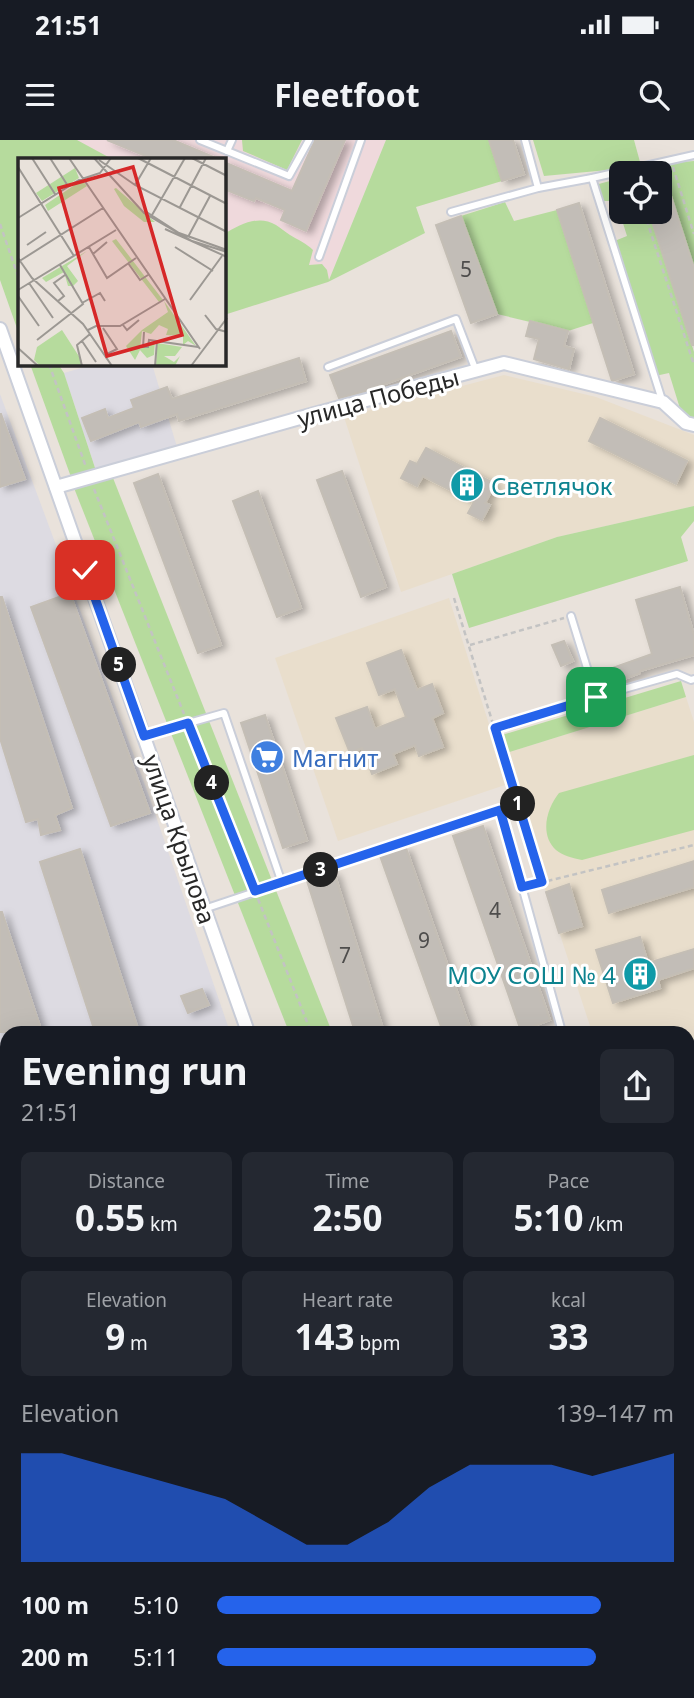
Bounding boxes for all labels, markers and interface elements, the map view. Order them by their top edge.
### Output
text: 21:51 [35,7,102,43]
text: Fleetfoot [274,73,420,116]
icon: menu [21,76,59,114]
icon: search [635,76,673,114]
inset map [18,158,226,366]
map controls [609,161,672,224]
button: locate [609,161,672,224]
house number: 5 [460,255,472,283]
street label: улица Победы [293,360,463,434]
building icon: Светлячок [448,466,486,504]
place label: Светлячок [491,469,613,502]
pin [55,540,115,600]
icon: check [66,551,104,589]
pin: 5 [102,648,136,682]
text: 5 [113,651,124,677]
pin [566,667,626,727]
icon: arrive [577,678,615,716]
supermarket icon: Магнит [248,738,286,776]
place label: Магнит [292,741,378,774]
street label: улица Крылова [136,750,224,928]
pin: 4 [194,766,230,800]
text: 4 [206,769,217,795]
pin: 1 [500,786,536,822]
text: 1 [512,790,523,816]
pin: 3 [304,852,338,888]
text: 3 [315,856,326,882]
house number: 4 [489,896,501,924]
house number: 9 [418,926,430,954]
house number: 7 [339,941,351,969]
building icon: МОУ СОШ № 4 [621,955,659,993]
place label: МОУ СОШ № 4 [447,958,616,991]
text: Evening run [21,1044,248,1096]
button: share [600,1049,674,1123]
text: 21:51 [21,1096,80,1128]
text: Distance [88,1168,165,1194]
text: Time [326,1168,369,1194]
text: Pace [548,1168,590,1194]
text: 0.55 [75,1194,145,1241]
text: 2:50 [313,1194,382,1241]
text: 5:10 [514,1194,583,1241]
text: km [145,1211,178,1237]
text: /km [583,1211,623,1237]
text: Elevation [86,1287,167,1313]
text: Heart rate [302,1287,393,1313]
text: kcal [551,1287,586,1313]
text: 9 [105,1313,125,1360]
text: 143 [294,1313,354,1360]
text: 33 [548,1313,589,1360]
text: m [125,1330,148,1356]
text: bpm [354,1330,401,1356]
text: Elevation [21,1397,119,1429]
text: 139–147 m [556,1397,674,1429]
text: 100 m [21,1589,89,1621]
text: 5:10 [133,1589,179,1621]
text: 200 m [21,1641,89,1673]
text: 5:11 [133,1641,179,1673]

